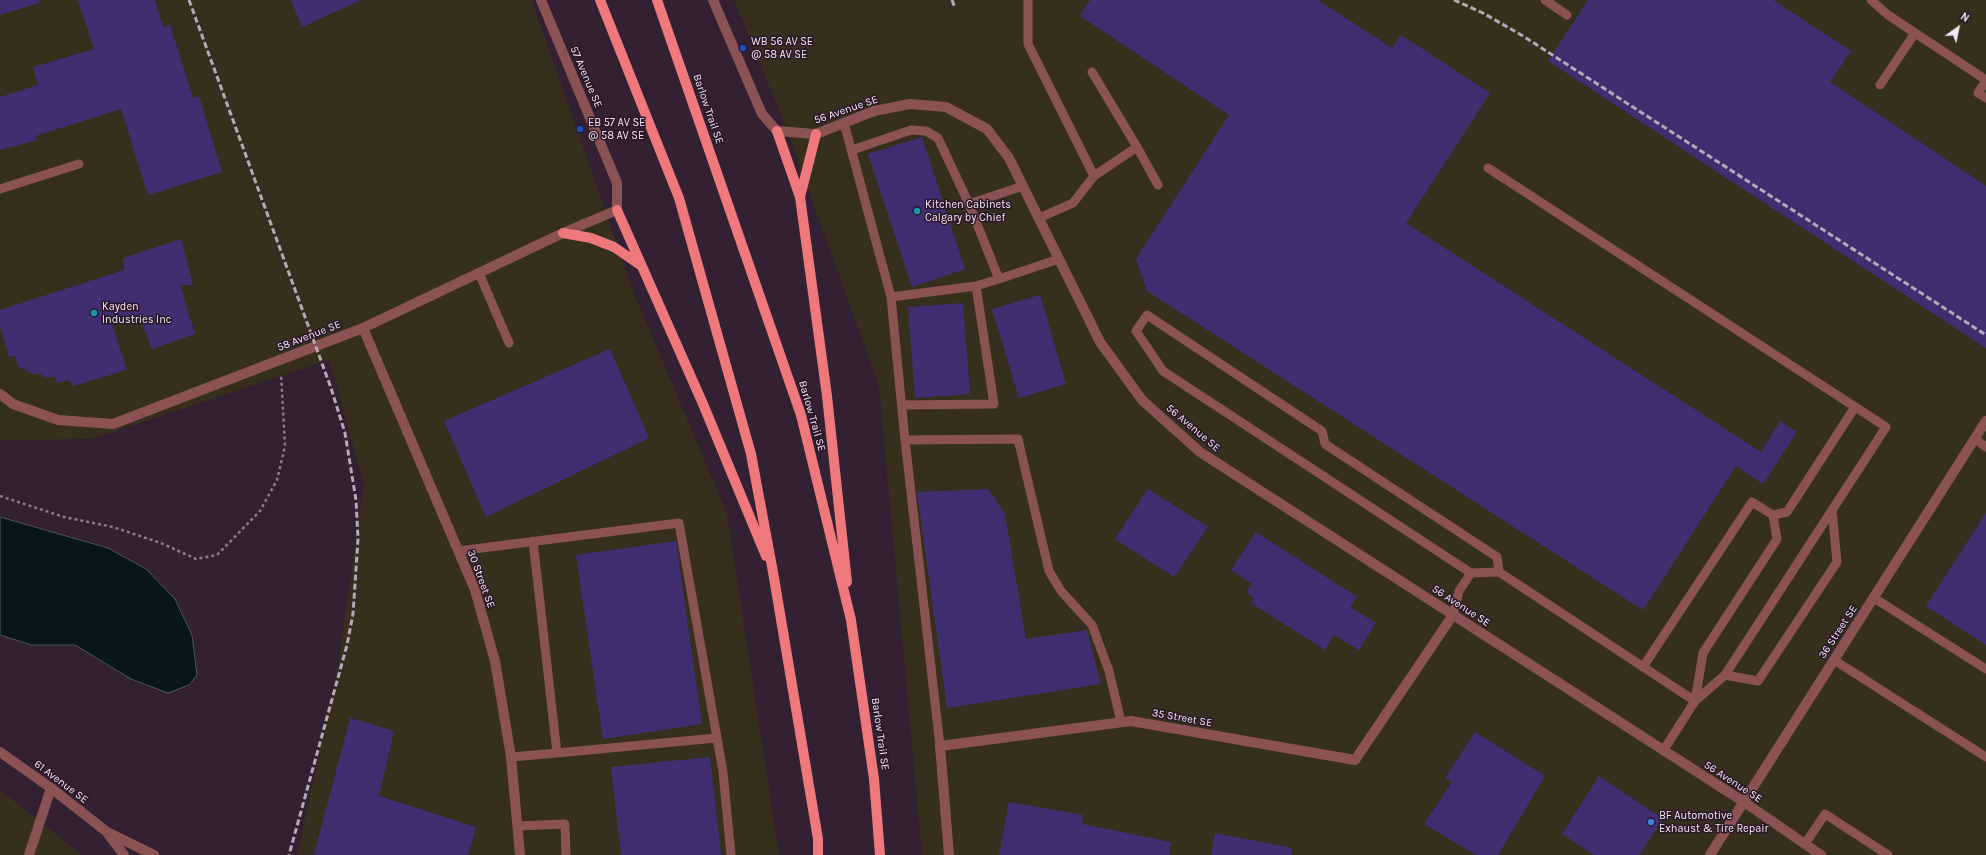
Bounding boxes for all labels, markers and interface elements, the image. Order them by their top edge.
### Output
north arrow [1938,8,1978,48]
text: N [1958,10,1972,25]
place label: WB 56 AV SE @ 58 AV SE [751,35,813,61]
marker: WB 56 AV SE @ 58 AV SE [738,43,748,53]
street label: 57 Avenue SE [567,44,605,110]
street label: Barlow Trail SE [690,72,726,146]
street label: 56 Avenue SE [812,93,880,127]
place label: EB 57 AV SE @ 58 AV SE [588,116,645,142]
marker: EB 57 AV SE @ 58 AV SE [575,124,585,134]
place label: Kitchen Cabinets Calgary by Chief [925,198,1011,224]
marker: Kitchen Cabinets Calgary by Chief [912,206,922,216]
place label: Kayden Industries Inc [102,300,172,326]
marker: Kayden Industries Inc [89,308,99,318]
street label: 58 Avenue SE [275,318,343,354]
street label: Barlow Trail SE [796,379,828,453]
street label: 56 Avenue SE [1163,401,1223,455]
street label: 30 Street SE [464,548,498,610]
street label: 56 Avenue SE [1429,582,1493,630]
street label: 36 Street SE [1816,603,1860,661]
street label: Barlow Trail SE [868,697,892,771]
street label: 35 Street SE [1151,706,1213,730]
street label: 61 Avenue SE [31,757,91,807]
street label: 56 Avenue SE [1701,758,1765,806]
place label: BF Automotive Exhaust & Tire Repair [1659,809,1769,835]
marker: BF Automotive Exhaust & Tire Repair [1646,817,1656,827]

